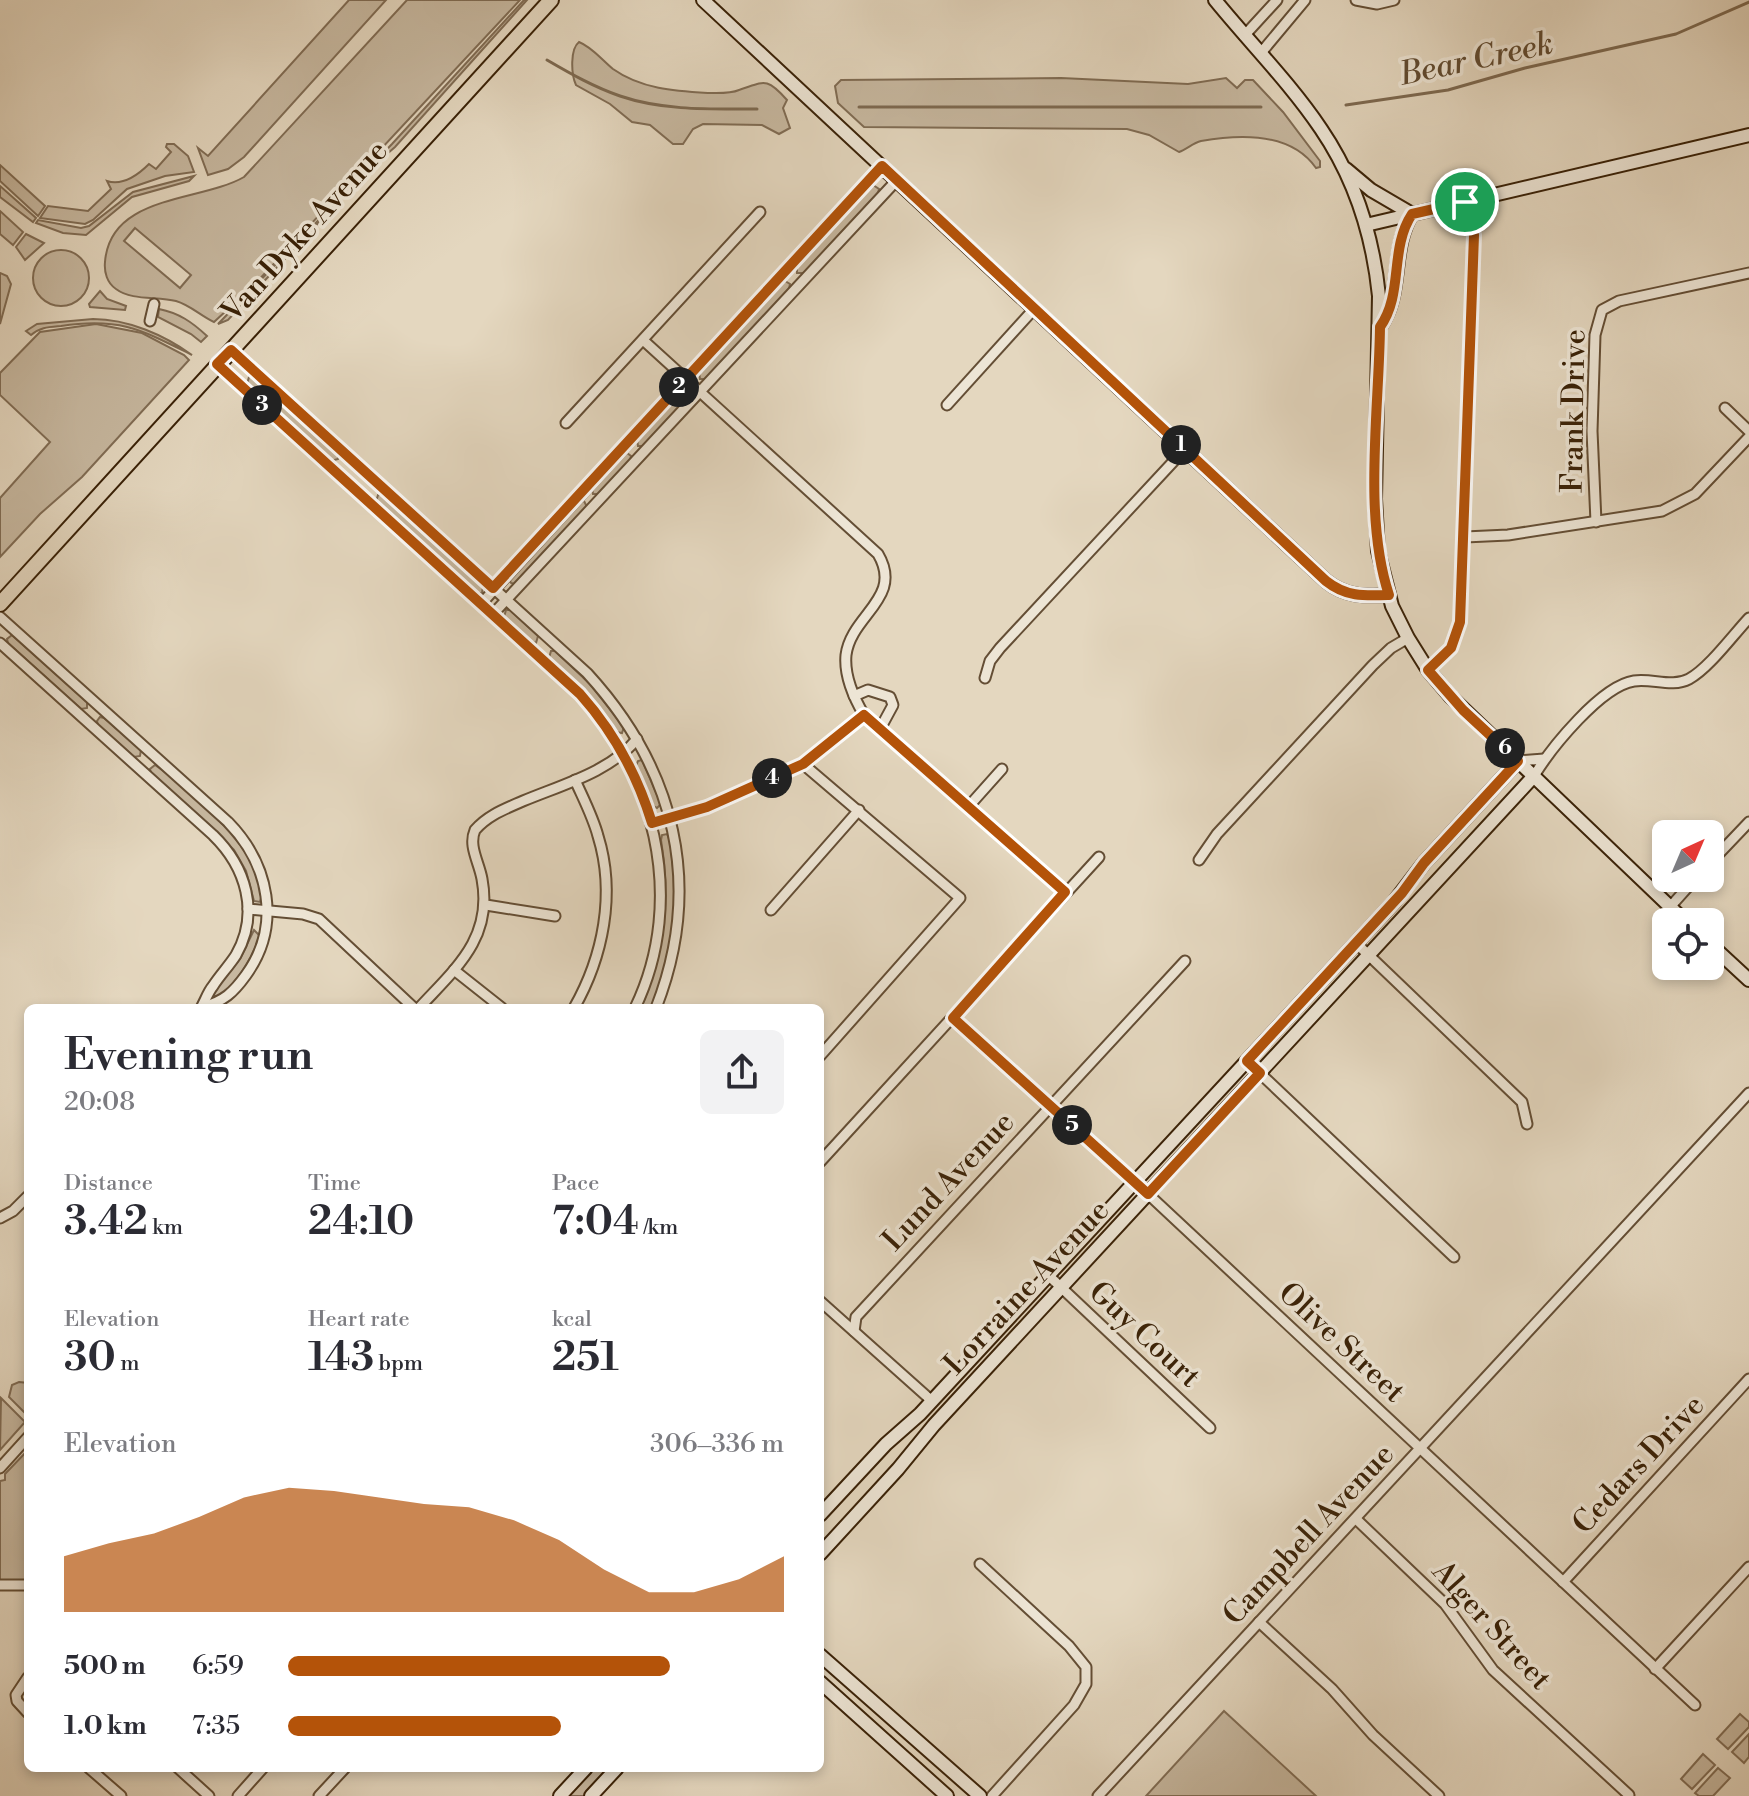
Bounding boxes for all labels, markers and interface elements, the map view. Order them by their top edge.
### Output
water label: Bear Creek [1395,23,1557,95]
street label: Van Dyke Avenue [212,133,396,331]
pin [1431,168,1499,236]
icon: arrive [1443,180,1487,224]
street label: Frank Drive [1554,329,1594,493]
pin: 2 [659,367,699,407]
text: 2 [672,373,686,400]
pin: 3 [242,385,282,425]
text: 3 [255,391,269,418]
pin: 1 [1161,425,1201,465]
text: 1 [1176,431,1186,458]
pin: 6 [1485,728,1525,768]
text: 6 [1498,734,1512,761]
pin: 4 [752,758,792,798]
text: 4 [765,764,779,791]
north arrow [1652,820,1724,892]
map controls [1652,820,1724,980]
button: locate [1652,908,1724,980]
text: Evening run [64,1028,313,1083]
button: share [700,1030,784,1114]
text: 20:08 [64,1086,135,1118]
street label: Lund Avenue [874,1104,1023,1259]
pin: 5 [1052,1105,1092,1145]
text: 5 [1065,1111,1079,1138]
text: Distance [64,1170,153,1197]
text: Time [308,1170,361,1197]
text: Pace [552,1170,599,1197]
street label: Lorraine Avenue [936,1192,1118,1383]
text: 3.42 [64,1197,148,1247]
text: 24:10 [308,1197,414,1247]
text: 7:04 [552,1197,639,1247]
text: km [148,1214,183,1241]
text: /km [639,1214,678,1241]
street label: Guy Court [1081,1273,1208,1396]
street label: Olive Street [1270,1274,1413,1411]
text: Elevation [64,1306,159,1333]
text: Heart rate [308,1306,410,1333]
text: kcal [552,1306,592,1333]
text: 30 [64,1333,116,1383]
text: 143 [308,1333,374,1383]
text: 251 [552,1333,619,1383]
text: m [116,1350,139,1377]
text: bpm [374,1350,423,1377]
street label: Cedars Drive [1565,1387,1713,1542]
text: Elevation [64,1428,177,1460]
text: 306–336 m [650,1428,784,1460]
street label: Campbell Avenue [1215,1436,1403,1633]
street label: Alger Street [1423,1553,1559,1698]
text: 500 m [64,1650,146,1682]
text: 6:59 [192,1650,244,1682]
text: 1.0 km [64,1710,147,1742]
text: 7:35 [192,1710,240,1742]

